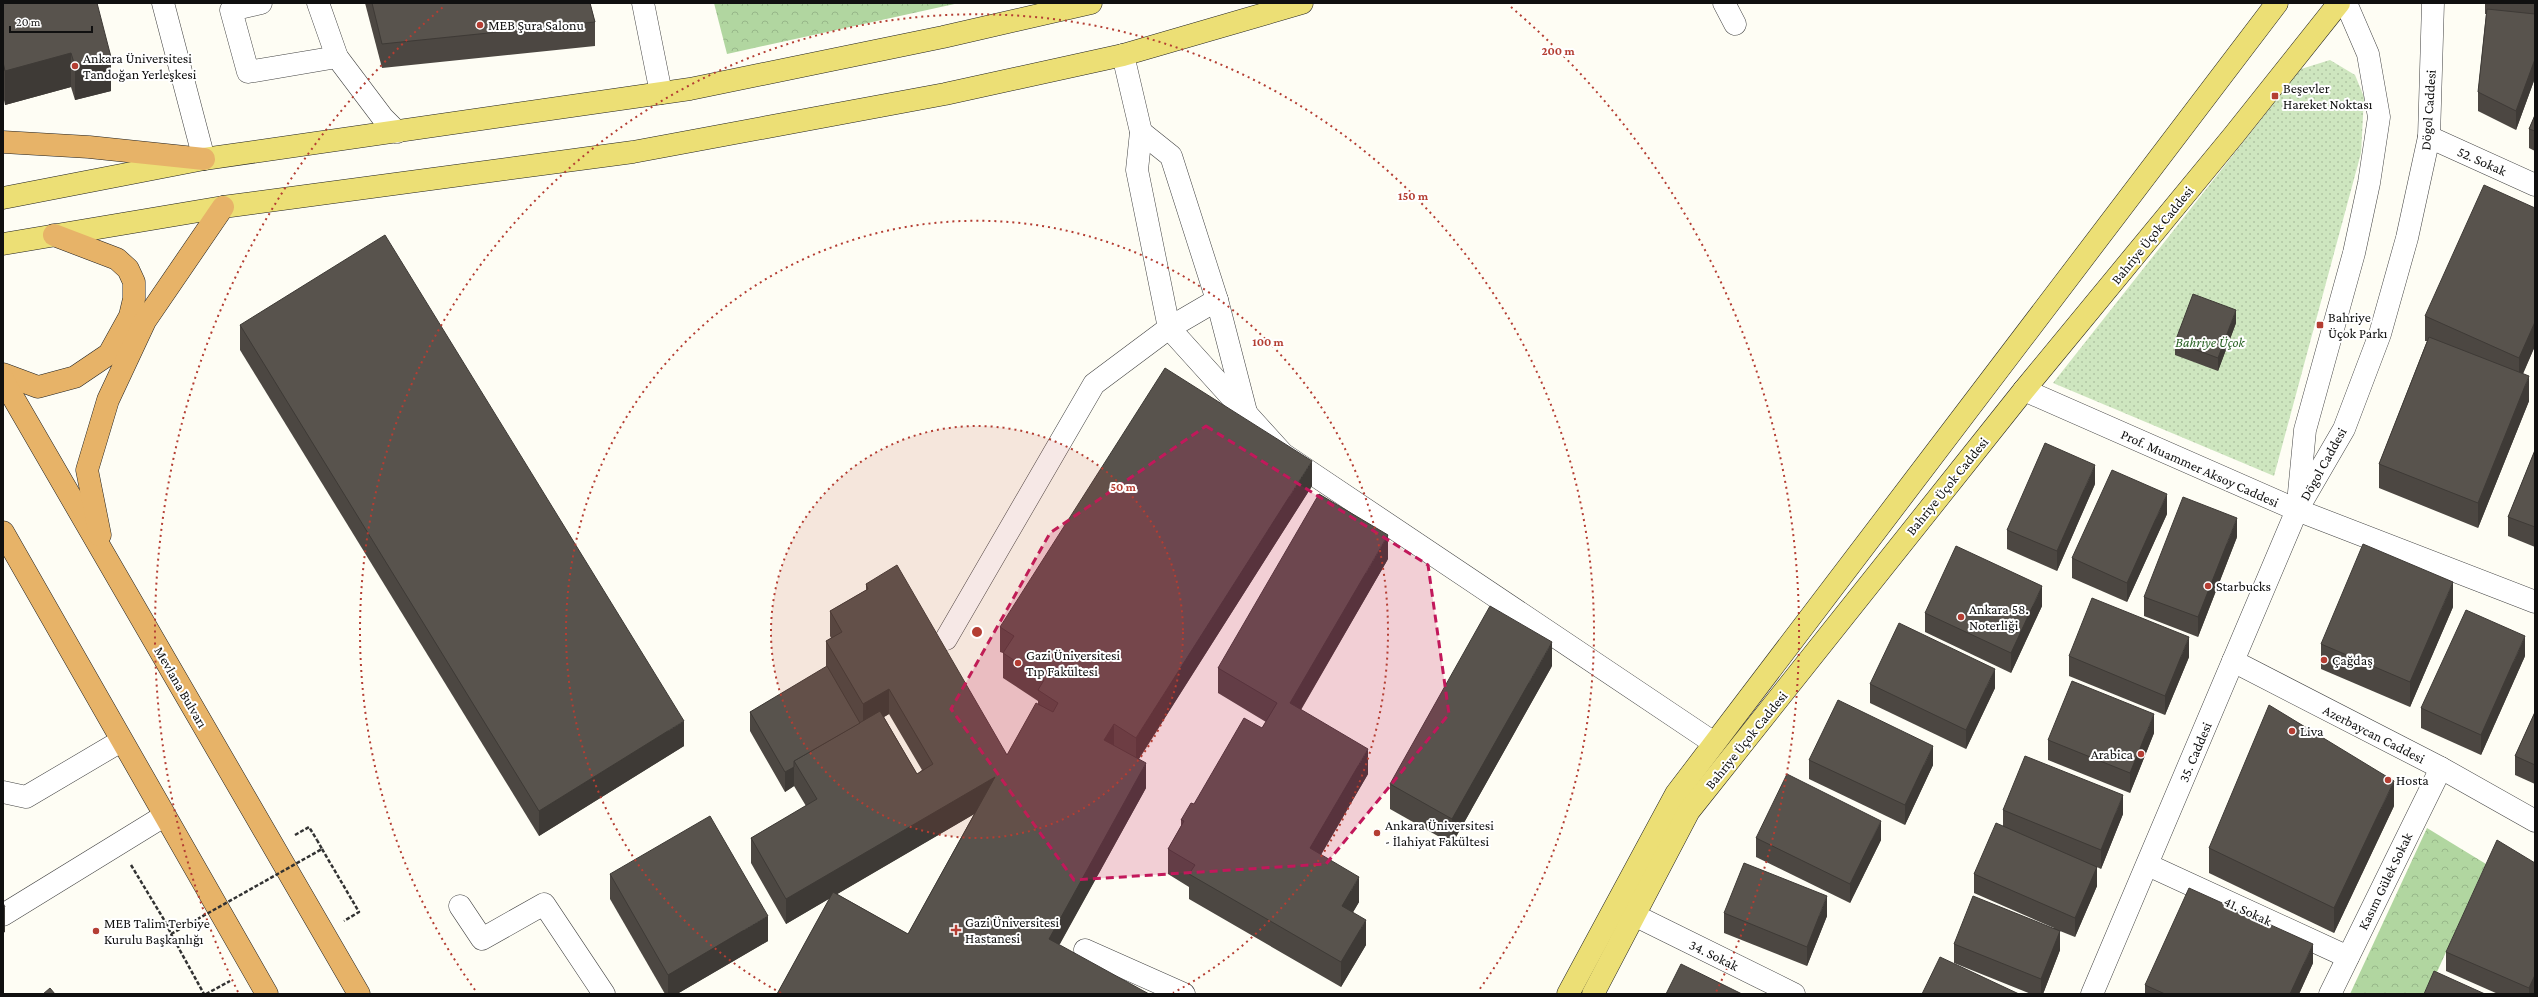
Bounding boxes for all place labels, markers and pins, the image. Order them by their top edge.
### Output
place label: MEB Şura Salonu [488,17,584,33]
marker: MEB Şura Salonu [475,20,485,30]
place label: Ankara Üniversitesi Tandoğan Yerleşkesi [83,50,197,82]
marker: Ankara Üniversitesi Tandoğan Yerleşkesi [70,61,80,71]
place label: Beşevler Hareket Noktası [2283,80,2373,112]
marker: Beşevler Hareket Noktası [2270,91,2280,101]
place label: Bahriye Üçok Parkı [2328,309,2388,341]
marker: Bahriye Üçok Parkı [2315,320,2325,330]
place label: Starbucks [2216,578,2271,594]
marker: Starbucks [2203,581,2213,591]
place label: Ankara 58. Noterliği [1969,601,2029,633]
marker: Ankara 58. Noterliği [1956,612,1966,622]
centre of rings [970,625,984,639]
place label: Gazi Üniversitesi Tıp Fakültesi [1026,647,1121,679]
place label: Çağdaş [2332,652,2373,668]
marker: Çağdaş [2319,655,2329,665]
marker: Gazi Üniversitesi Tıp Fakültesi [1013,658,1023,668]
place label: Liva [2300,723,2324,739]
marker: Liva [2287,726,2297,736]
place label: Arabica [2091,746,2134,762]
marker: Arabica [2136,749,2146,759]
place label: Hosta [2396,772,2429,788]
marker: Hosta [2383,775,2393,785]
place label: Ankara Üniversitesi - İlahiyat Fakültesi [1385,817,1494,849]
marker: Ankara Üniversitesi - İlahiyat Fakültesi [1372,828,1382,838]
place label: Gazi Üniversitesi Hastanesi [965,914,1060,946]
place label: MEB Talim Terbiye Kurulu Başkanlığı [104,915,210,947]
marker: Gazi Üniversitesi Hastanesi [950,924,962,936]
marker: MEB Talim Terbiye Kurulu Başkanlığı [91,926,101,936]

